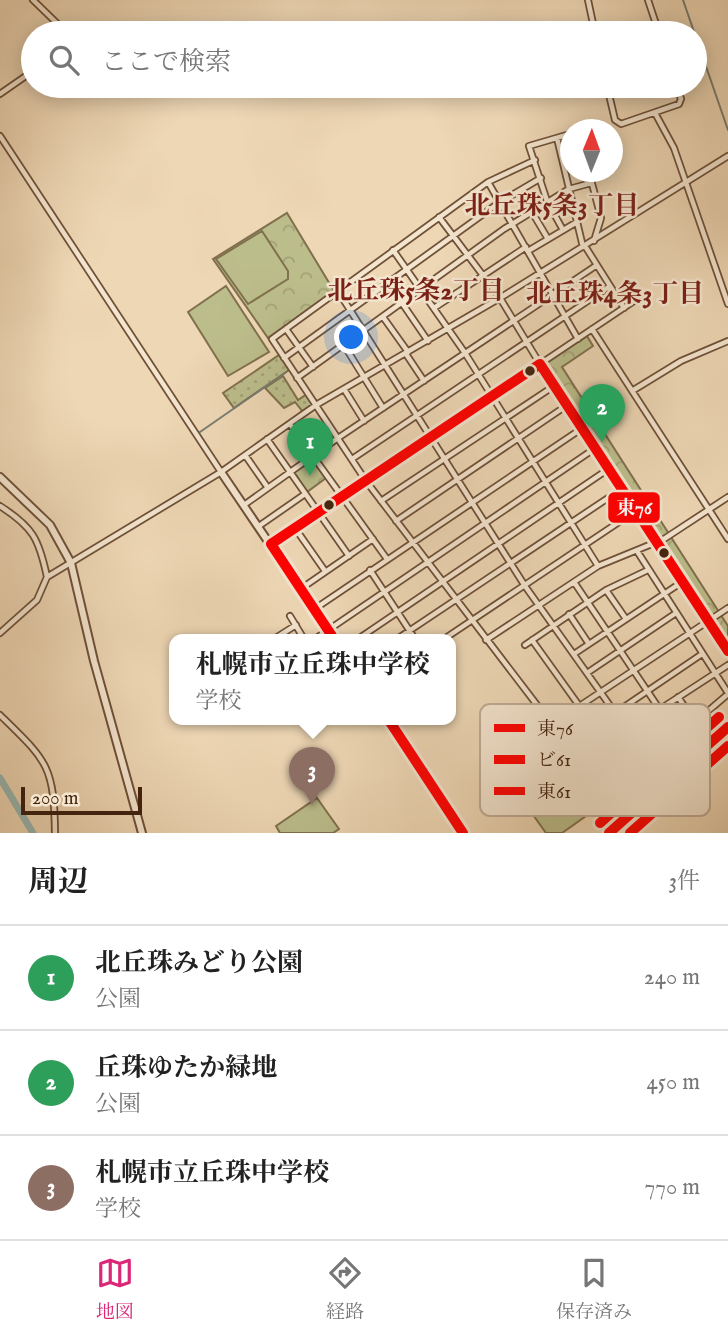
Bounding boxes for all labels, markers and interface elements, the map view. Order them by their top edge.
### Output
search box [21,21,707,98]
icon: search [45,41,83,79]
text: ここで検索 [101,46,231,79]
north arrow [560,119,623,182]
district label: 北丘珠5条3丁目 [464,190,640,223]
district label: 北丘珠5条2丁目 [327,275,505,308]
district label: 北丘珠4条3丁目 [526,278,704,311]
your location [334,320,368,354]
unlabelled marker [523,364,537,378]
pin: 2 [579,384,625,442]
pin: 1 [287,418,333,476]
line badge: 東76 [607,491,661,524]
text: 東76 [616,497,653,521]
unlabelled marker [322,498,336,512]
unlabelled marker [657,546,671,560]
popup [169,634,456,725]
text: 札幌市立丘珠中学校 [195,649,430,682]
text: 学校 [195,687,241,716]
legend [480,704,710,816]
text: 東76 [537,718,574,742]
pin: 3 [289,747,335,805]
text: ビ61 [537,749,571,773]
text: 東61 [537,781,571,805]
scale bar [21,784,142,816]
text: 200 m [32,787,78,811]
text: 周辺 [28,864,88,902]
text: 3件 [668,867,700,896]
text: 北丘珠みどり公園 [95,947,303,980]
text: 1 [47,963,55,992]
text: 240 m [644,963,700,992]
text: 公園 [95,985,141,1014]
text: 丘珠ゆたか緑地 [95,1052,277,1085]
text: 2 [46,1068,56,1097]
text: 450 m [646,1068,700,1097]
text: 公園 [95,1090,141,1119]
text: 札幌市立丘珠中学校 [95,1157,329,1190]
text: 3 [47,1173,55,1202]
text: 770 m [644,1173,700,1202]
text: 学校 [95,1195,141,1224]
tab: 地図 [96,1254,134,1325]
tab: 経路 [326,1254,364,1325]
tab: 保存済み [556,1254,632,1325]

